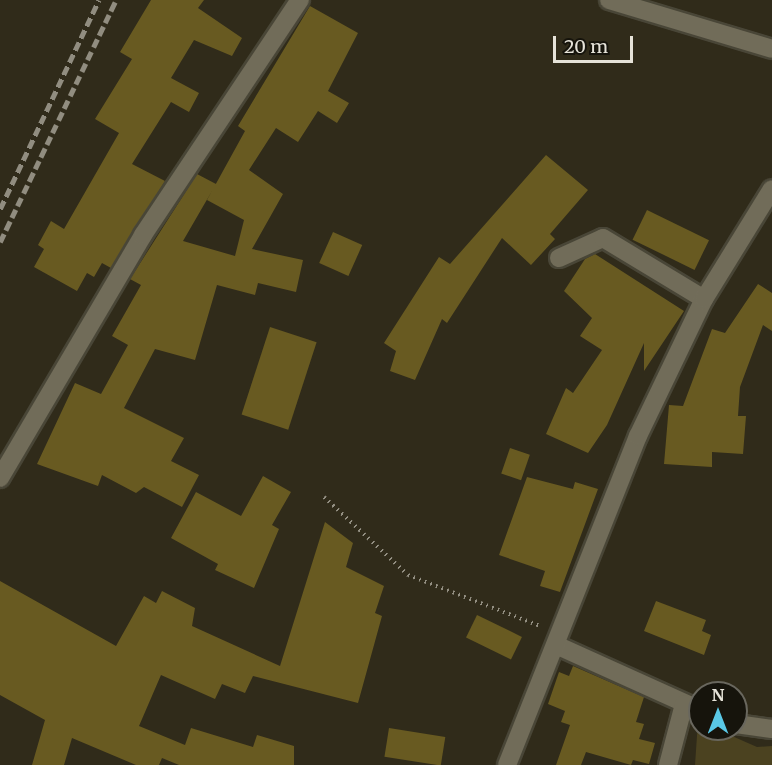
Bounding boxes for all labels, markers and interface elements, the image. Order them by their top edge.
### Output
scale bar [556,24,636,62]
text: 20 m [564,35,608,58]
north arrow [688,681,748,741]
text: N [712,685,724,705]

